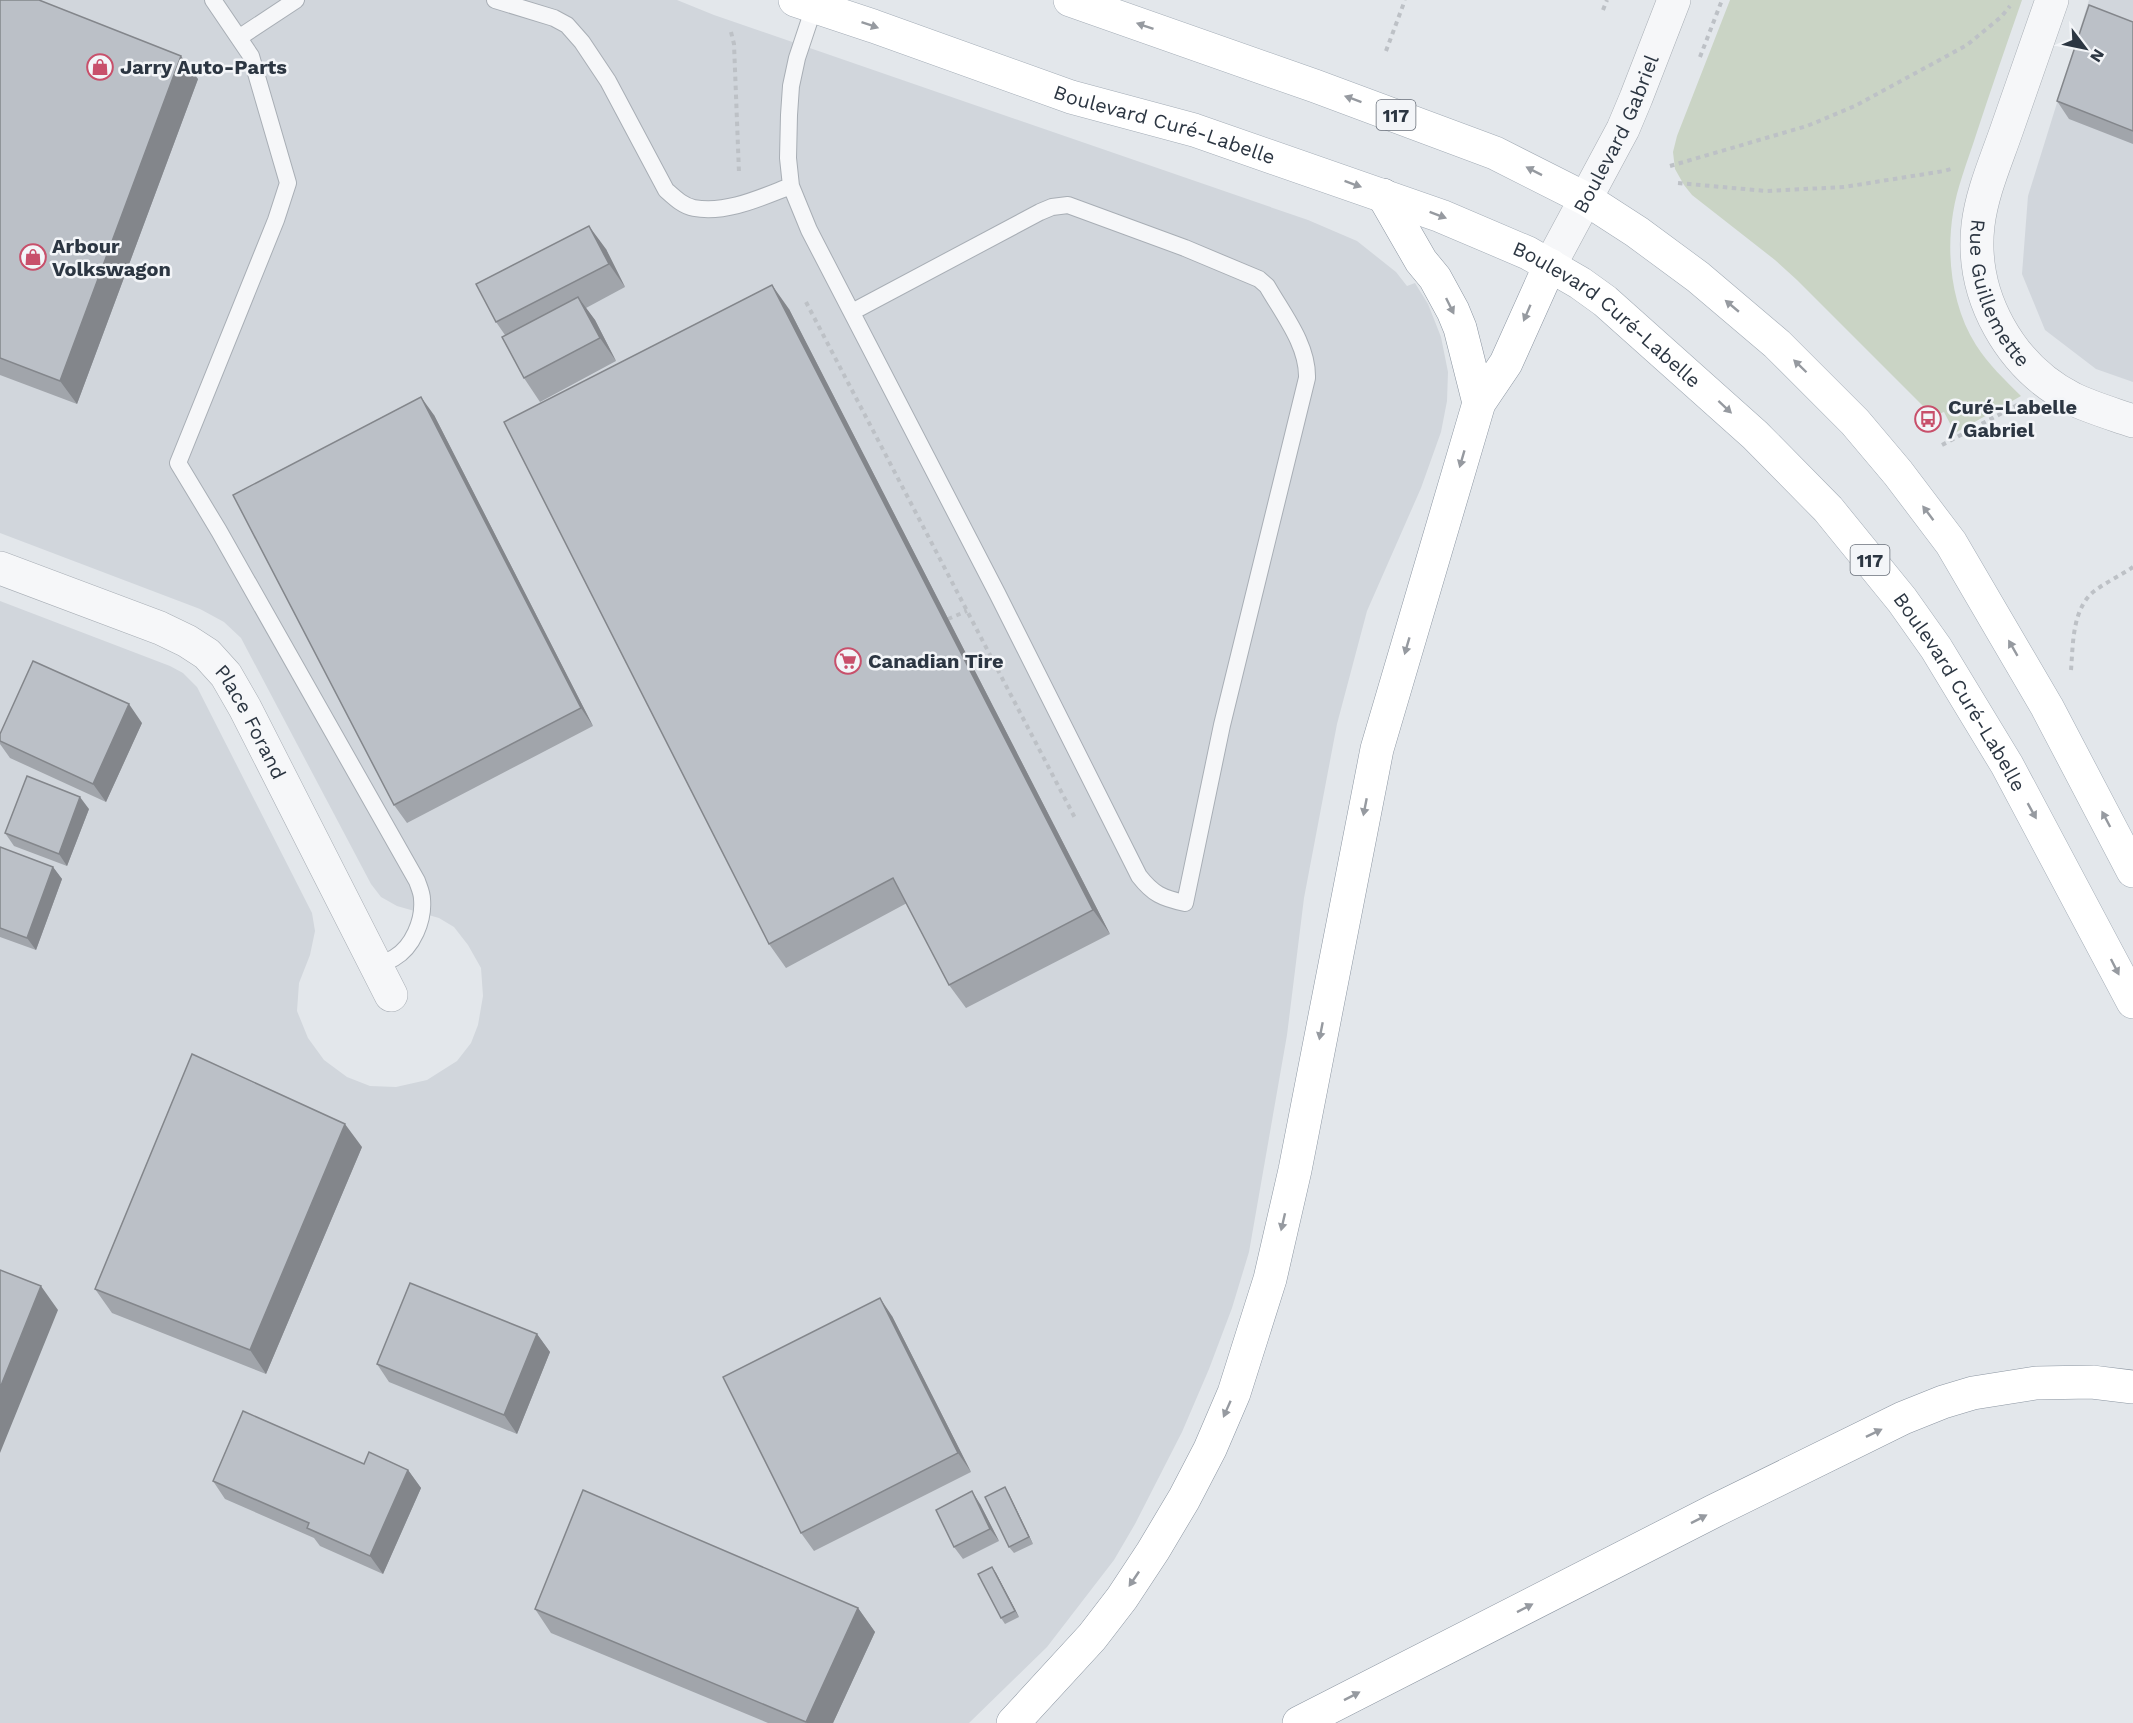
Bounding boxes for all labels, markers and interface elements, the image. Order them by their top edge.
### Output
north arrow [2055,18,2115,78]
one-way arrow [861,21,879,30]
one-way arrow [1136,21,1154,30]
text: N [2086,46,2108,66]
street label: Boulevard Gabriel [1568,51,1664,217]
shop icon: Jarry Auto-Parts [85,52,115,82]
place label: Jarry Auto-Parts [120,55,287,79]
street label: Boulevard Curé-Labelle [1050,80,1278,169]
one-way arrow [1344,94,1362,104]
road number: 117 [1376,100,1416,130]
one-way arrow [1525,167,1542,176]
one-way arrow [1344,180,1362,189]
one-way arrow [1430,210,1448,220]
street label: Rue Guillemette [1965,218,2035,372]
place label: Arbour Volkswagon [52,234,171,281]
street label: Boulevard Curé-Labelle [1509,236,1706,393]
shop icon: Arbour Volkswagon [18,242,48,272]
one-way arrow [1446,298,1455,315]
one-way arrow [1725,300,1740,313]
one-way arrow [1522,305,1532,323]
one-way arrow [1794,360,1808,374]
place label: Curé-Labelle / Gabriel [1948,395,2077,442]
one-way arrow [1717,400,1732,413]
bus stop icon: Curé-Labelle / Gabriel [1913,404,1943,434]
one-way arrow [1457,450,1466,468]
one-way arrow [1923,505,1935,520]
road number: 117 [1850,545,1890,575]
street label: Boulevard Curé-Labelle [1889,588,2031,796]
one-way arrow [1402,637,1411,655]
one-way arrow [2007,640,2018,656]
supermarket icon: Canadian Tire [833,646,863,676]
place label: Canadian Tire [868,649,1004,673]
street label: Place Forand [210,659,291,783]
one-way arrow [1360,797,1369,816]
one-way arrow [2027,802,2037,819]
one-way arrow [2101,810,2111,827]
one-way arrow [2110,958,2120,976]
one-way arrow [1316,1021,1325,1040]
one-way arrow [1278,1213,1288,1231]
one-way arrow [1223,1400,1232,1417]
one-way arrow [1865,1428,1882,1437]
one-way arrow [1691,1514,1708,1524]
one-way arrow [1128,1571,1140,1587]
one-way arrow [1517,1603,1534,1613]
one-way arrow [1343,1692,1360,1701]

